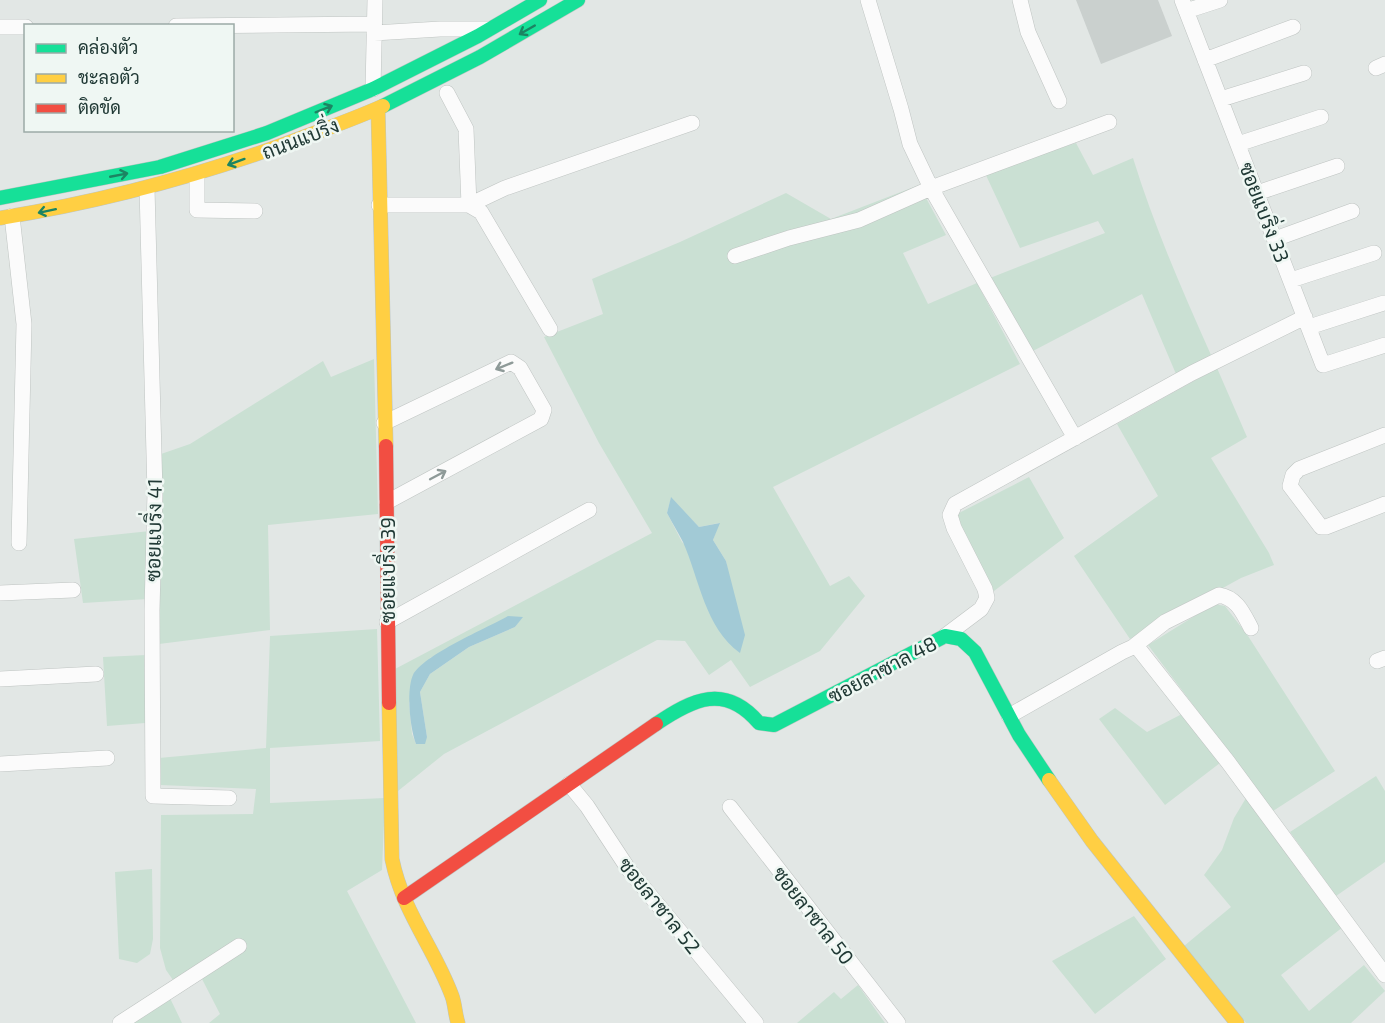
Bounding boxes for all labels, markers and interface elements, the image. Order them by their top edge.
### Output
legend [24,24,234,132]
one-way arrow [519,24,536,36]
text: คล่องตัว [78,36,138,58]
text: ชะลอตัว [78,66,140,88]
text: ติดขัด [78,96,121,118]
one-way arrow [315,103,333,114]
street label: ถนนแบริ่ง [257,110,342,164]
street label: ซอยแบริ่ง 33 [1235,157,1298,266]
one-way arrow [227,158,246,169]
one-way arrow [109,169,129,180]
one-way arrow [38,206,57,217]
one-way arrow [495,362,513,373]
one-way arrow [429,469,447,480]
street label: ซอยแบริ่ง 41 [137,478,166,582]
street label: ซอยแบริ่ง 39 [372,517,399,623]
street label: ซอยลาซาล 48 [824,630,940,708]
street label: ซอยลาซาล 52 [614,852,706,958]
street label: ซอยลาซาล 50 [768,861,860,969]

